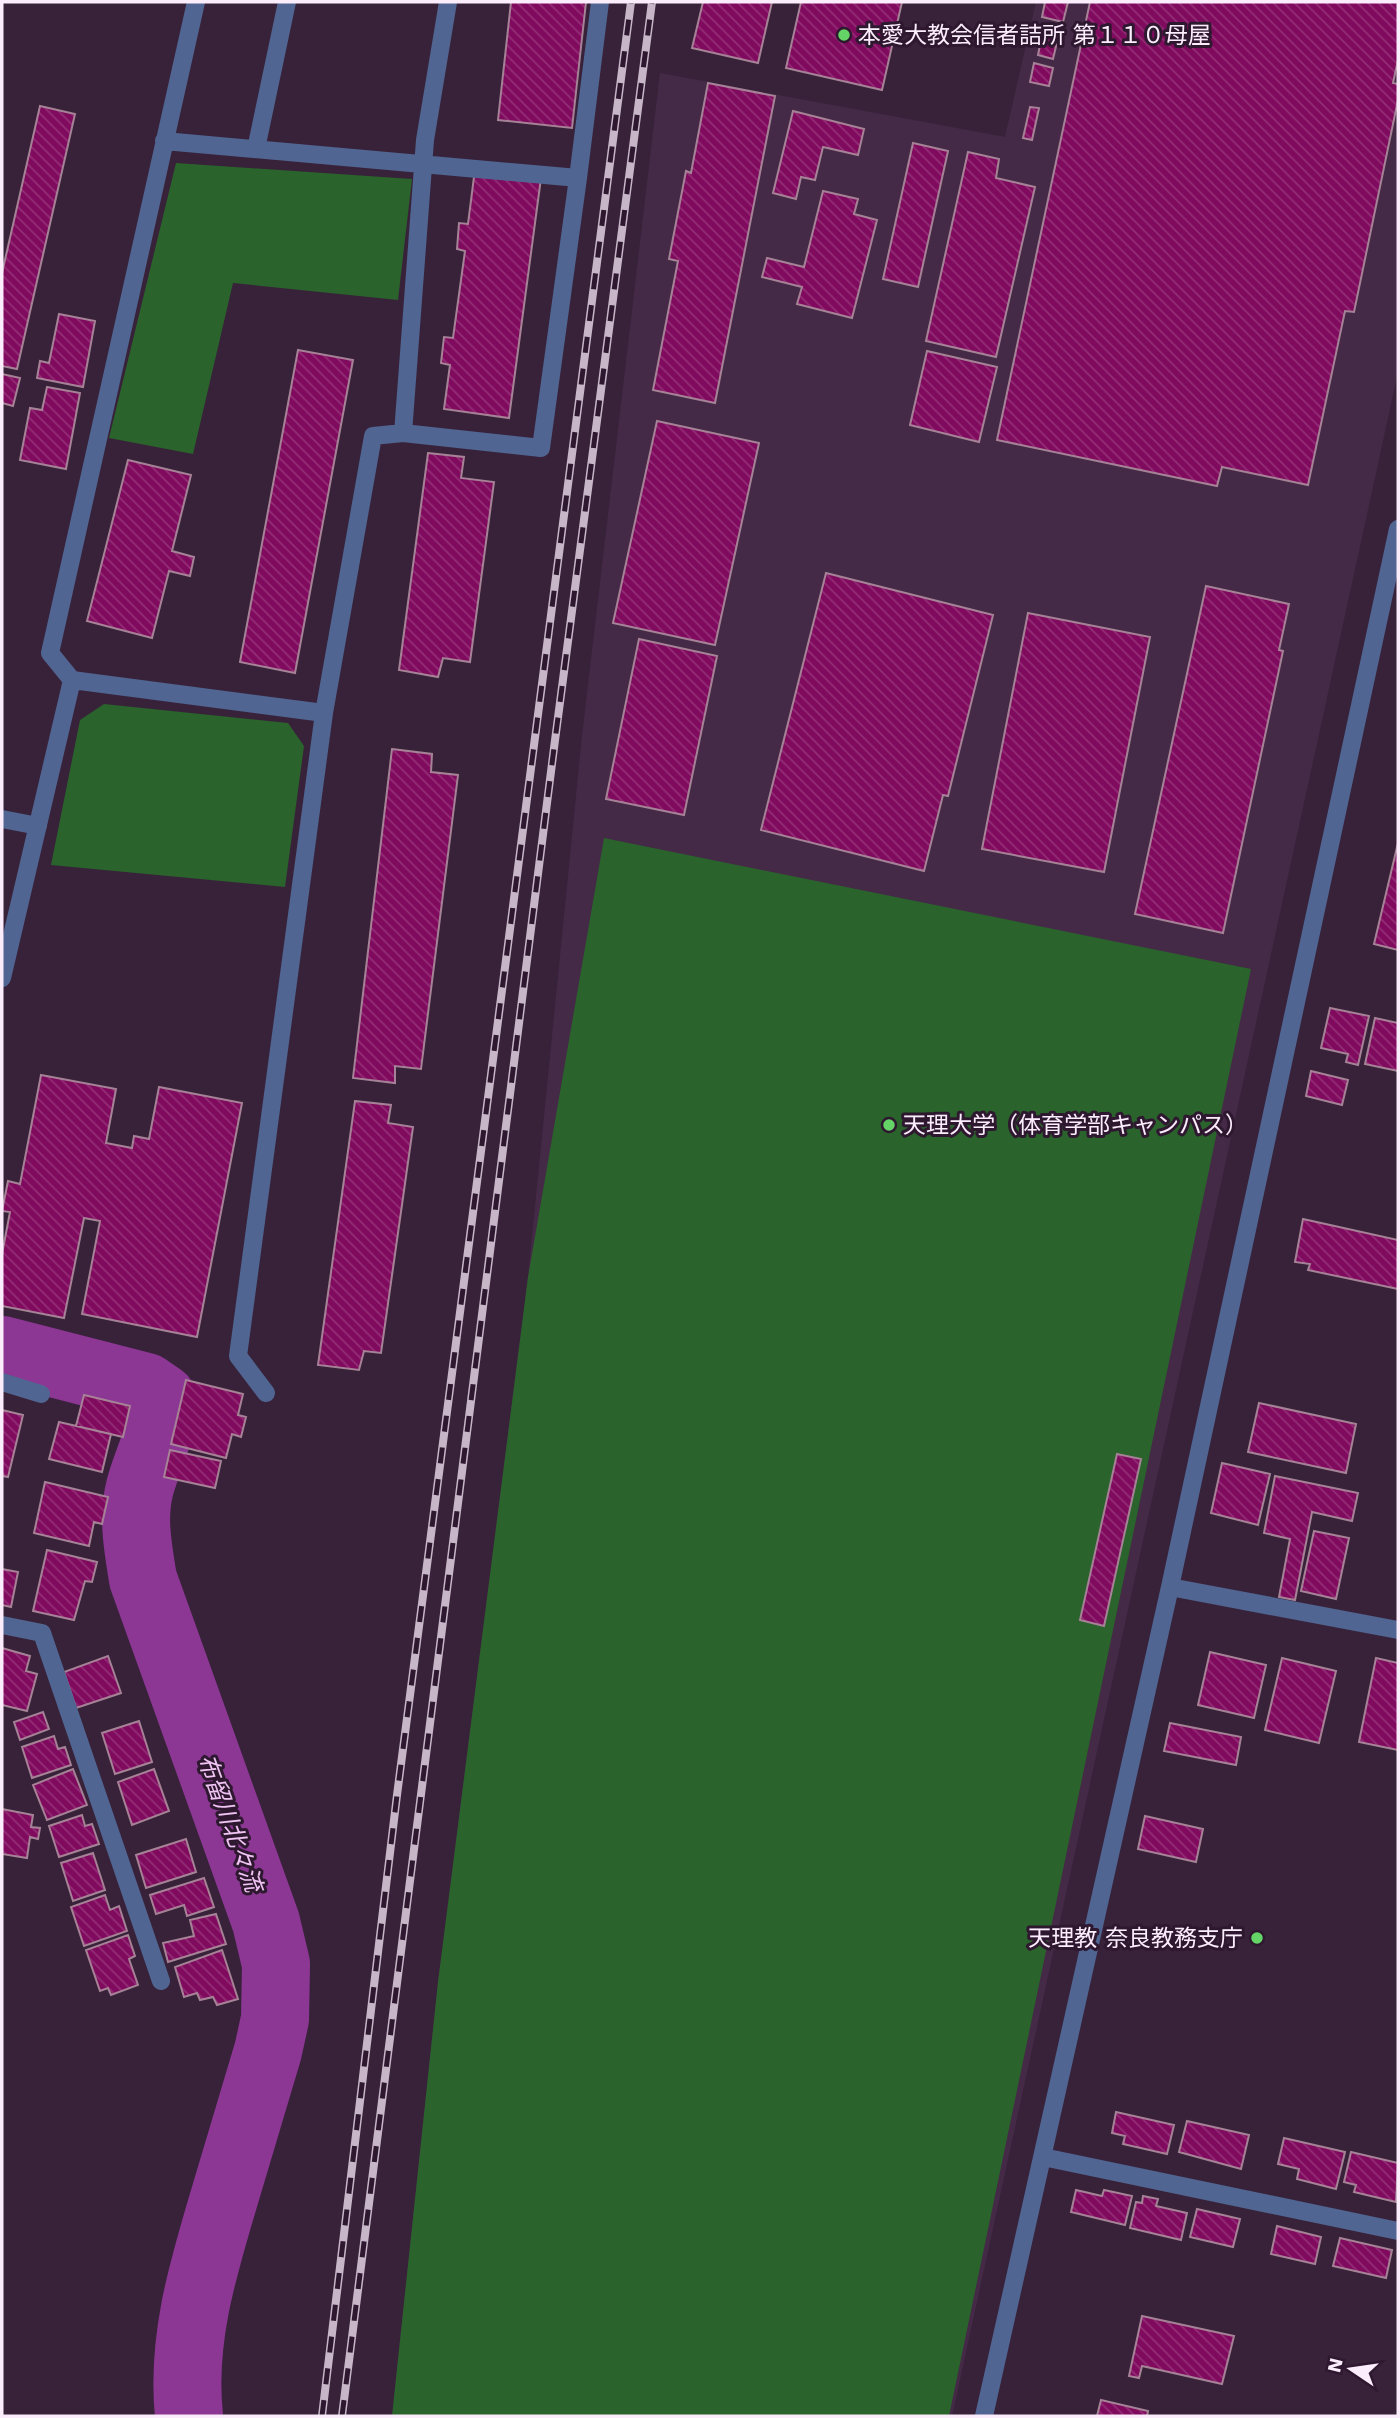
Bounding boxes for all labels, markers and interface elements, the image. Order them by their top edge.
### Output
place label: 本愛大教会信者詰所 第１１０母屋 [858,22,1211,49]
marker: 本愛大教会信者詰所 第１１０母屋 [836,27,852,43]
place label: 天理大学（体育学部キャンパス） [903,1112,1248,1139]
marker: 天理大学（体育学部キャンパス） [881,1117,897,1133]
water label: 布留川北々流 [192,1751,269,1899]
place label: 天理教 奈良教務支庁 [1028,1925,1243,1952]
marker: 天理教 奈良教務支庁 [1249,1930,1265,1946]
north arrow [1316,2334,1386,2404]
text: N [1322,2356,1348,2375]

